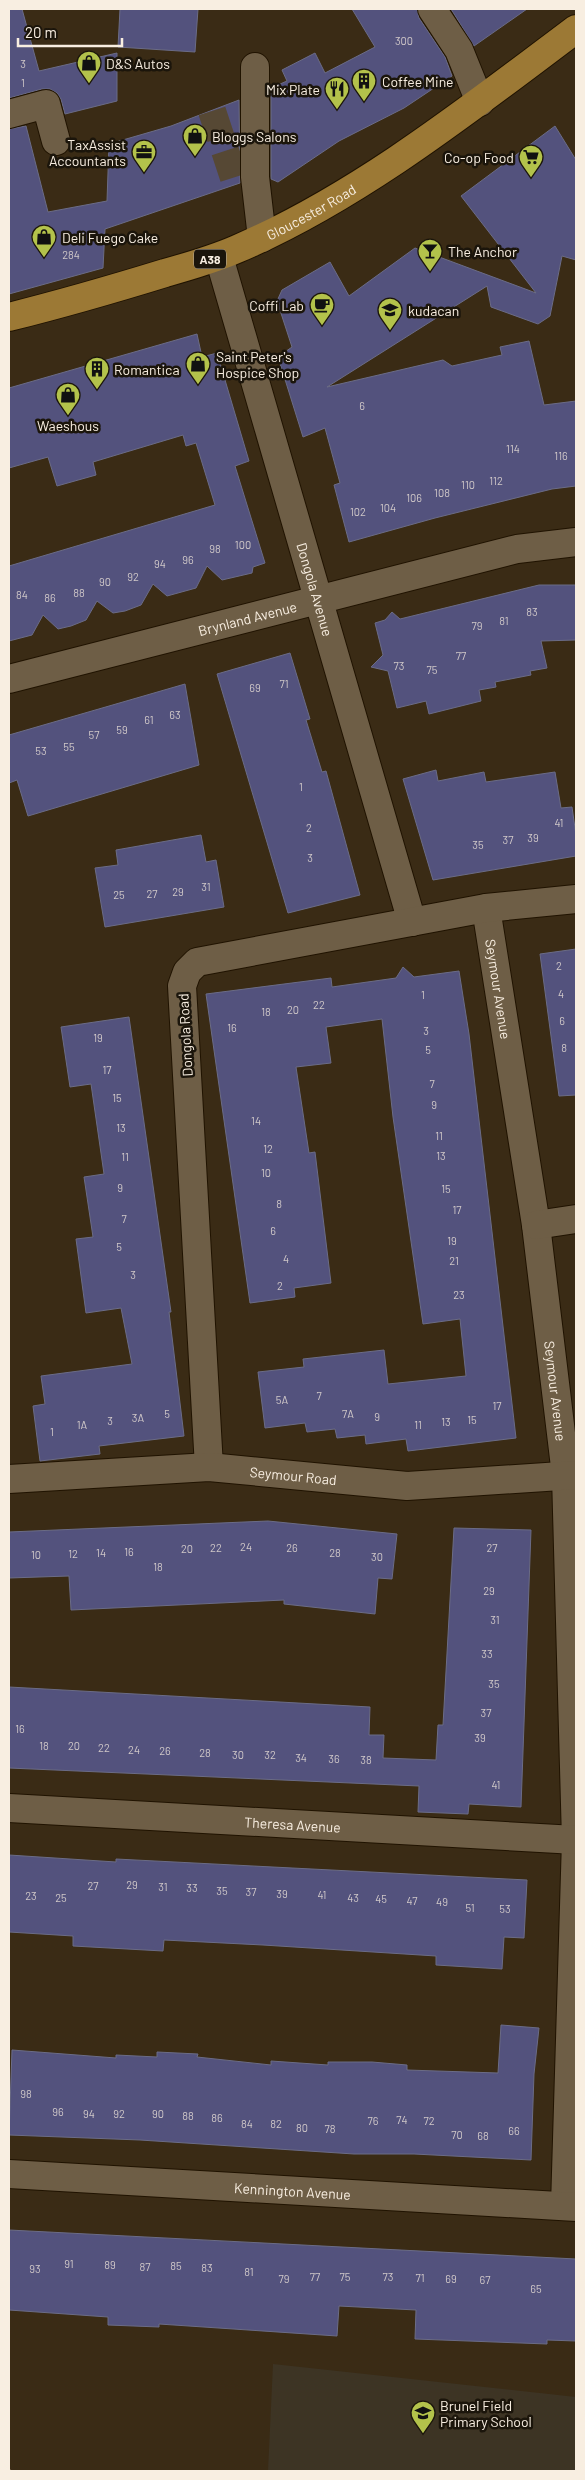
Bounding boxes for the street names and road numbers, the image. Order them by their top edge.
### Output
street label: Gloucester Road [263,180,359,243]
road number: A38 [194,250,226,268]
street label: Dongola Avenue [294,540,337,638]
street label: Brynland Avenue [196,597,298,639]
street label: Seymour Avenue [483,938,515,1040]
street label: Dongola Road [174,993,196,1077]
street label: Seymour Avenue [541,1340,570,1442]
street label: Seymour Road [249,1462,338,1488]
street label: Theresa Avenue [244,1813,341,1835]
street label: Kennington Avenue [234,2179,351,2202]

